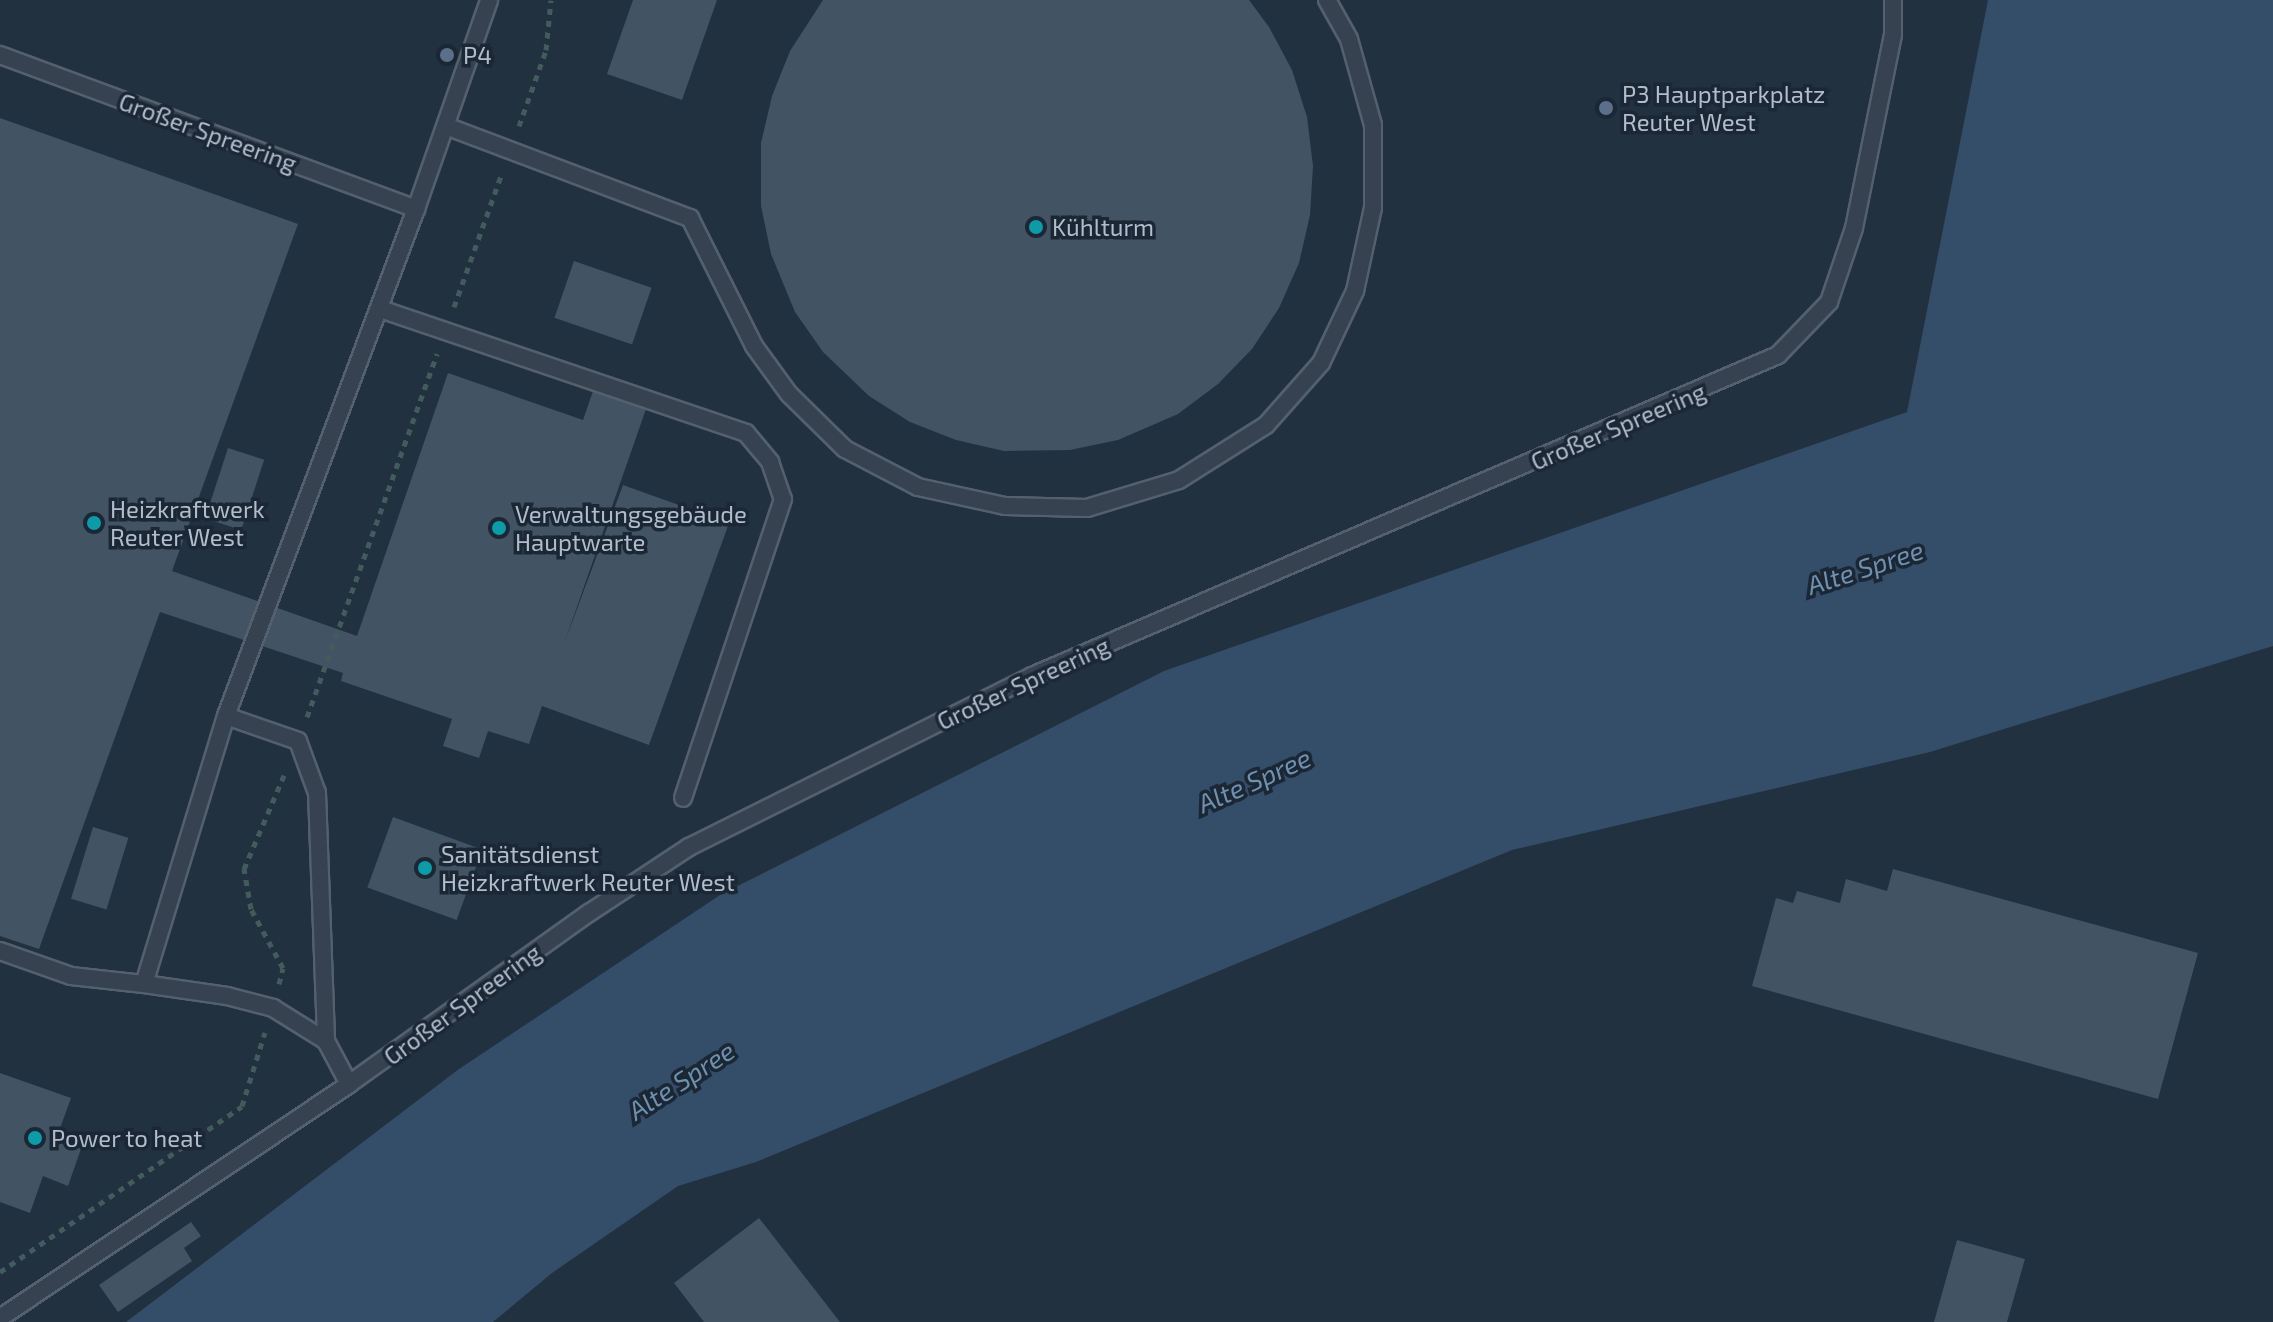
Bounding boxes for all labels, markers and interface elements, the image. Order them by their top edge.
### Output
place label: P4 [463,41,492,69]
marker: P4 [438,46,456,64]
place label: P3 Hauptparkplatz Reuter West [1622,80,1825,136]
street label: Großer Spreering [115,86,301,178]
marker: P3 Hauptparkplatz Reuter West [1597,99,1615,117]
place label: Kühlturm [1052,213,1154,241]
marker: Kühlturm [1027,218,1045,236]
street label: Großer Spreering [1526,376,1710,476]
place label: Heizkraftwerk Reuter West [110,495,265,551]
place label: Verwaltungsgebäude Hauptwarte [515,500,747,556]
marker: Heizkraftwerk Reuter West [85,514,103,532]
marker: Verwaltungsgebäude Hauptwarte [490,519,508,537]
water label: Alte Spree [1803,534,1927,600]
street label: Großer Spreering [932,630,1114,736]
water label: Alte Spree [1193,741,1315,819]
place label: Sanitätsdienst Heizkraftwerk Reuter West [441,840,736,896]
marker: Sanitätsdienst Heizkraftwerk Reuter West [416,859,434,877]
street label: Großer Spreering [378,937,546,1071]
water label: Alte Spree [622,1034,740,1126]
place label: Power to heat [51,1124,203,1152]
marker: Power to heat [26,1129,44,1147]

